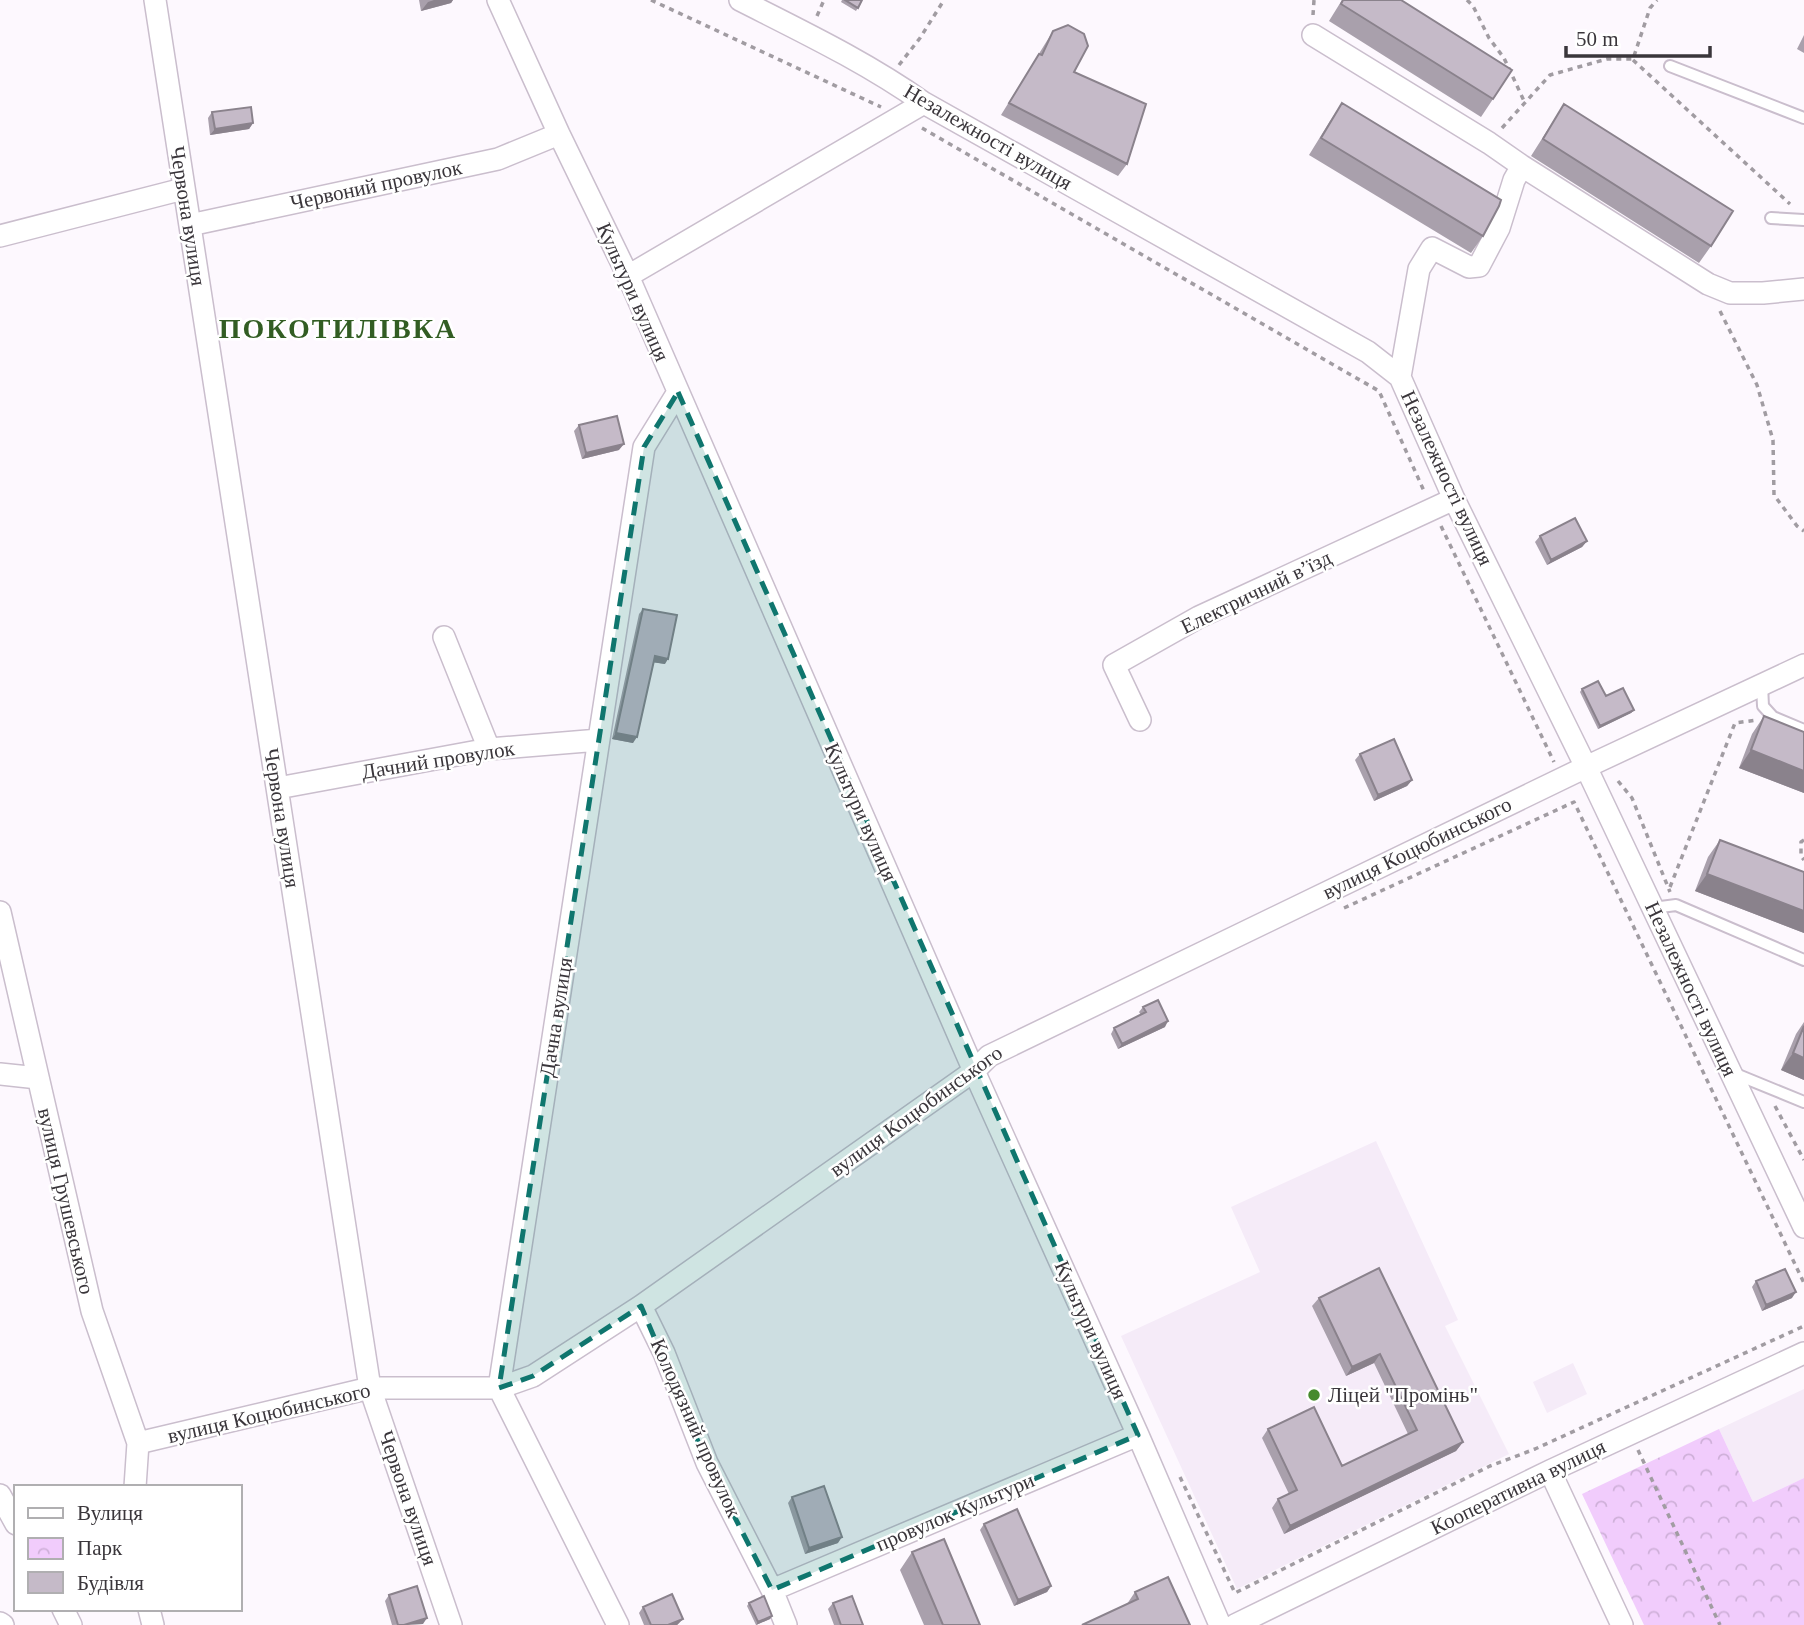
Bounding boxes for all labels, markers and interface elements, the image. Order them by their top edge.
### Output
scale bar [1566,14,1710,58]
text: 50 m [1576,27,1619,51]
street label: Незалежності вулиця [900,79,1077,195]
street label: Червона вулиця [165,145,211,288]
street label: Червоний провулок [288,155,465,215]
street label: Культури вулиця [592,219,674,365]
district label: ПОКОТИЛІВКА [219,313,457,344]
street label: Незалежності вулиця [1396,387,1498,570]
street label: Електричний в’їзд [1177,545,1336,639]
street label: Дачний провулок [360,736,517,784]
street label: Культури вулиця [820,739,902,885]
street label: Червона вулиця [259,747,305,890]
street label: вулиця Коцюбинського [1319,792,1515,904]
street label: Незалежності вулиця [1640,898,1742,1081]
street label: Дачна вулиця [535,955,577,1078]
street label: вулиця Коцюбинського [825,1040,1007,1182]
street label: вулиця Грушевського [33,1105,99,1297]
street label: Культури вулиця [1050,1257,1132,1403]
street label: Колодязний провулок [646,1335,747,1522]
street label: вулиця Коцюбинського [165,1378,373,1448]
place label: Ліцей "Промінь" [1328,1383,1478,1407]
marker: Ліцей "Промінь" [1306,1387,1322,1403]
street label: Червона вулиця [374,1427,442,1569]
street label: Кооперативна вулиця [1427,1434,1610,1540]
street label: провулок Культури [872,1468,1038,1556]
legend [14,1485,242,1611]
text: Вулиця [77,1501,143,1525]
text: Парк [77,1536,123,1560]
text: Будівля [77,1571,144,1595]

